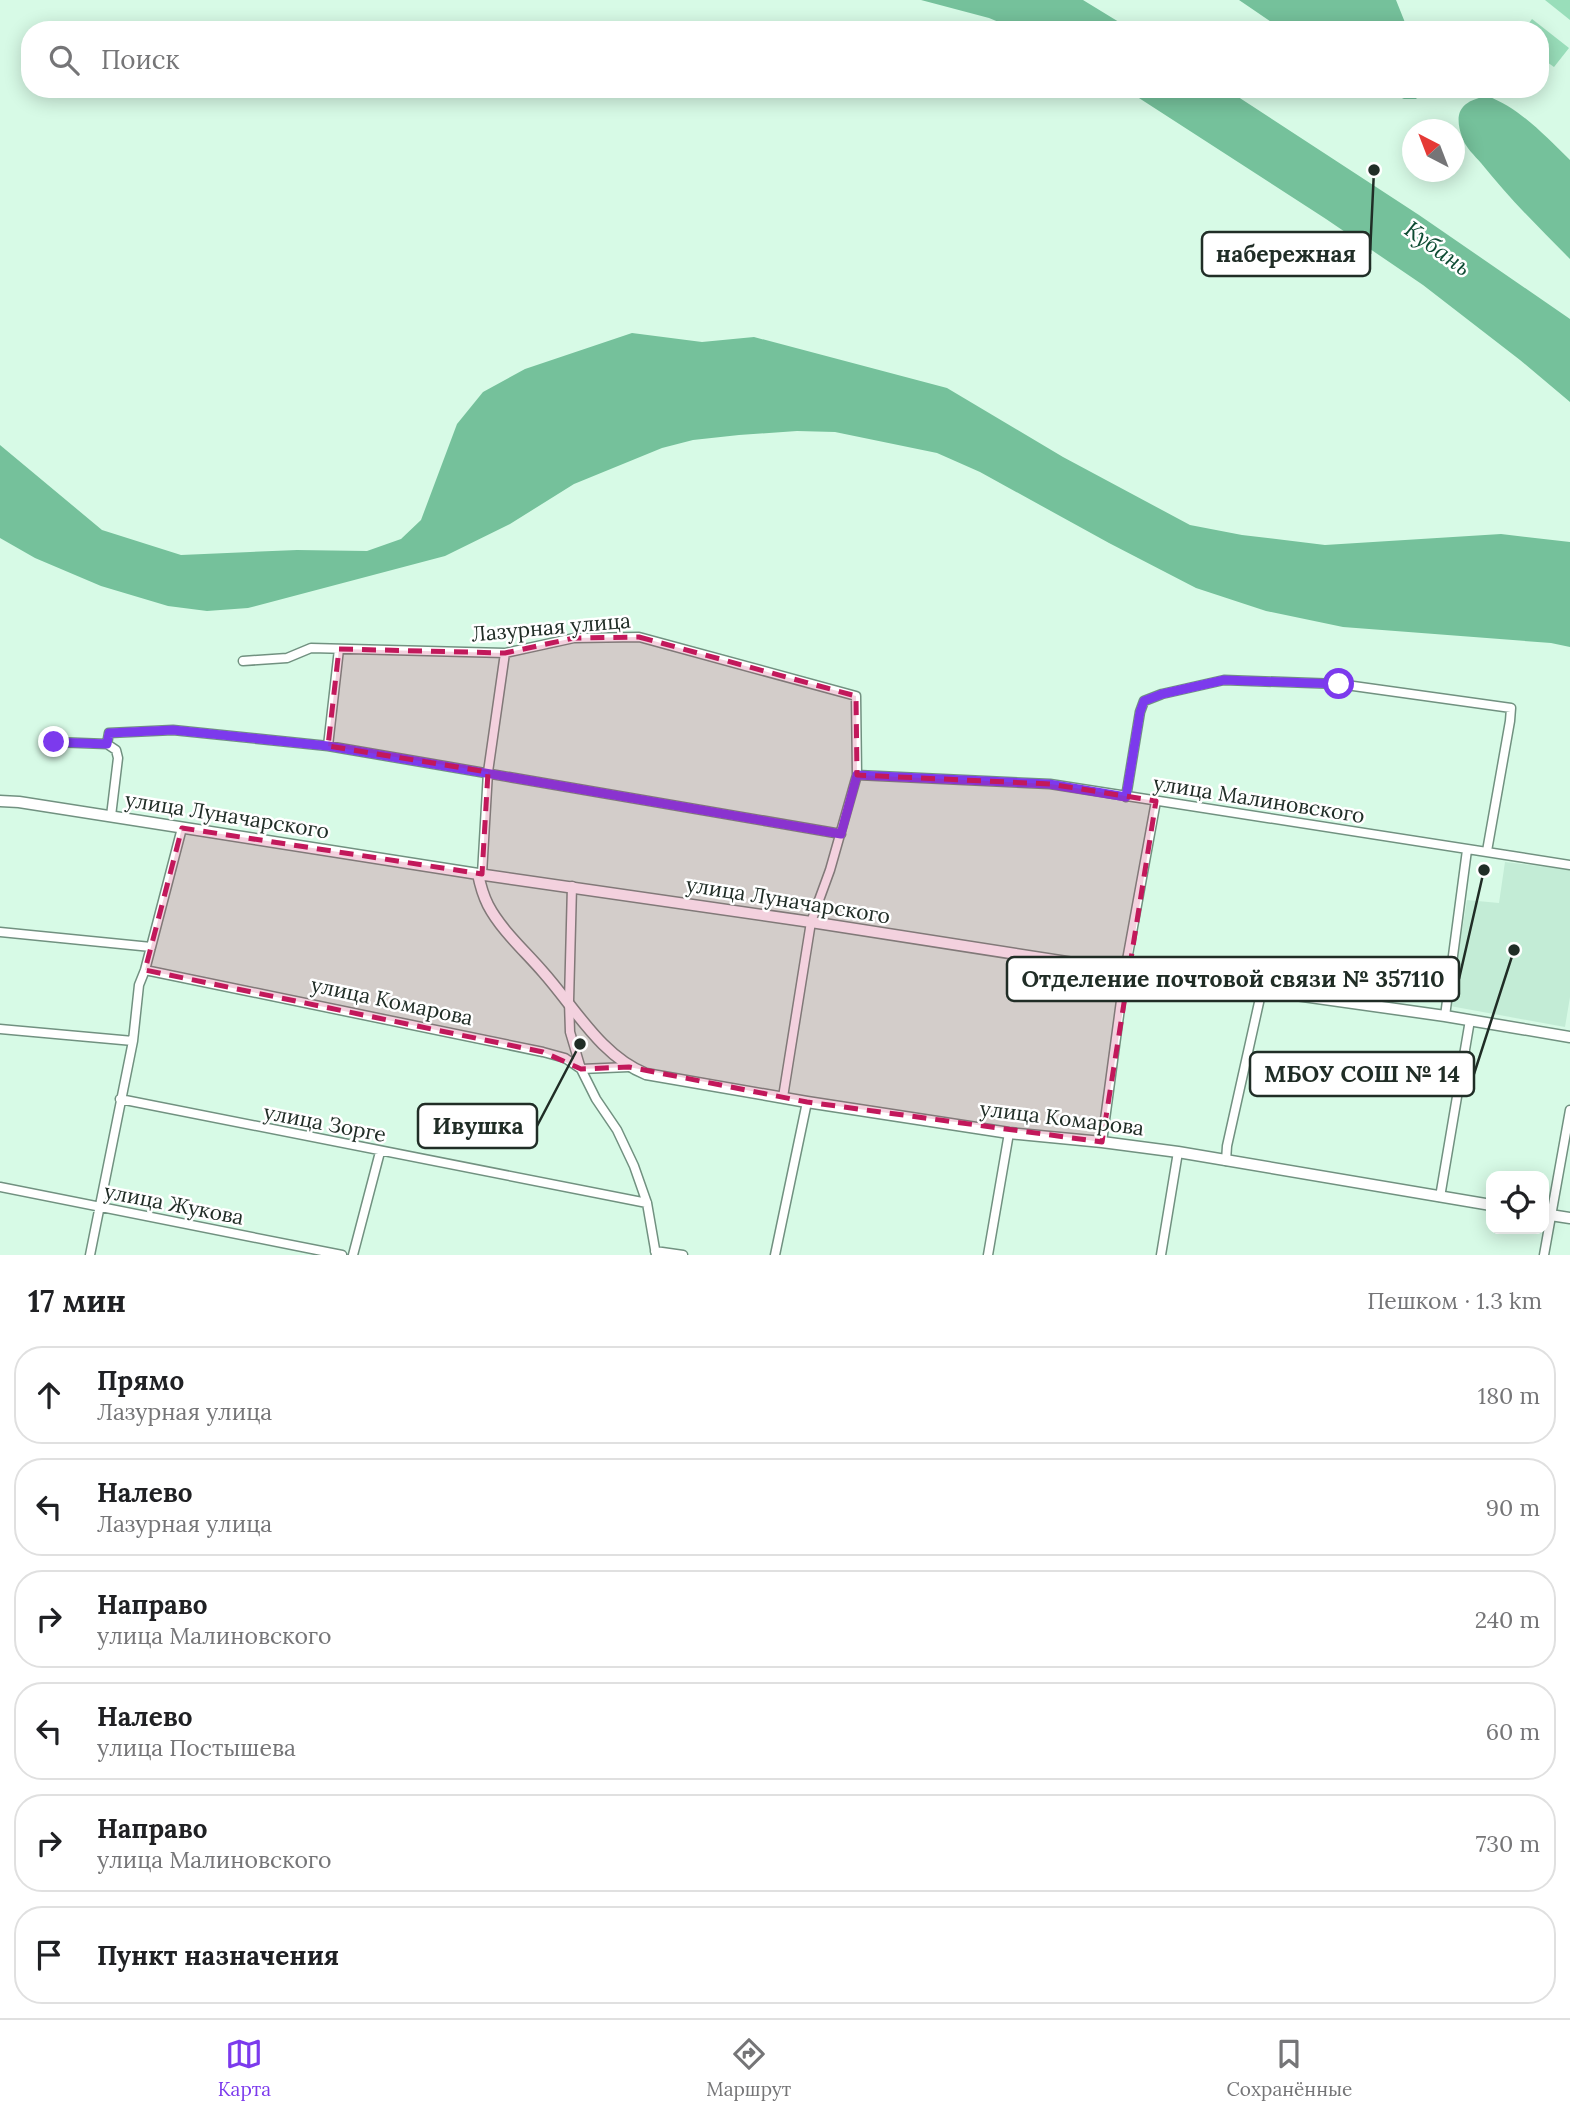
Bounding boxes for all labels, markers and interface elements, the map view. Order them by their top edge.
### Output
search box [21,21,1549,98]
icon: search [45,41,83,79]
text: Поиск [101,43,180,76]
north arrow [1402,119,1465,182]
water label: Кубань [1399,214,1477,282]
callout: набережная [1202,232,1370,276]
text: набережная [1216,239,1356,268]
street label: Лазурная улица [470,607,632,647]
route start [1323,668,1354,699]
route end [38,726,69,757]
street label: улица Малиновского [1151,769,1367,829]
street label: улица Луначарского [123,786,331,844]
street label: улица Луначарского [684,871,892,929]
callout: Отделение почтовой связи № 357110 [1007,957,1459,1001]
text: Отделение почтовой связи № 357110 [1021,964,1445,993]
street label: улица Комарова [308,971,476,1031]
callout: МБОУ СОШ № 14 [1250,1052,1474,1096]
text: МБОУ СОШ № 14 [1264,1059,1460,1088]
street label: улица Комарова [978,1095,1146,1141]
street label: улица Зорге [261,1098,389,1148]
callout: Ивушка [418,1104,537,1148]
text: Ивушка [433,1111,524,1140]
map controls [1486,1171,1549,1234]
button: locate [1486,1171,1549,1234]
street label: улица Жукова [102,1177,246,1231]
text: 17 мин [28,1282,126,1320]
text: Пешком · 1.3 km [1367,1286,1542,1315]
text: Прямо [97,1364,184,1397]
icon: ahead [30,1376,68,1414]
text: 180 m [1478,1381,1540,1410]
text: Лазурная улица [97,1397,272,1426]
text: Налево [97,1476,193,1509]
icon: left [30,1488,68,1526]
text: 90 m [1486,1493,1540,1522]
text: Лазурная улица [97,1509,272,1538]
text: Направо [97,1588,208,1621]
icon: right [30,1600,68,1638]
text: 240 m [1475,1605,1540,1634]
text: улица Малиновского [97,1621,331,1650]
text: Налево [97,1700,193,1733]
icon: left [30,1712,68,1750]
text: 60 m [1486,1717,1540,1746]
text: улица Постышева [97,1733,296,1762]
text: Направо [97,1812,208,1845]
icon: right [30,1824,68,1862]
text: 730 m [1476,1829,1540,1858]
text: улица Малиновского [97,1845,331,1874]
icon: arrive [30,1936,68,1974]
text: Пункт назначения [97,1939,339,1972]
tab: Карта [218,2035,271,2101]
tab: Маршрут [706,2035,791,2101]
tab: Сохранённые [1227,2035,1352,2101]

